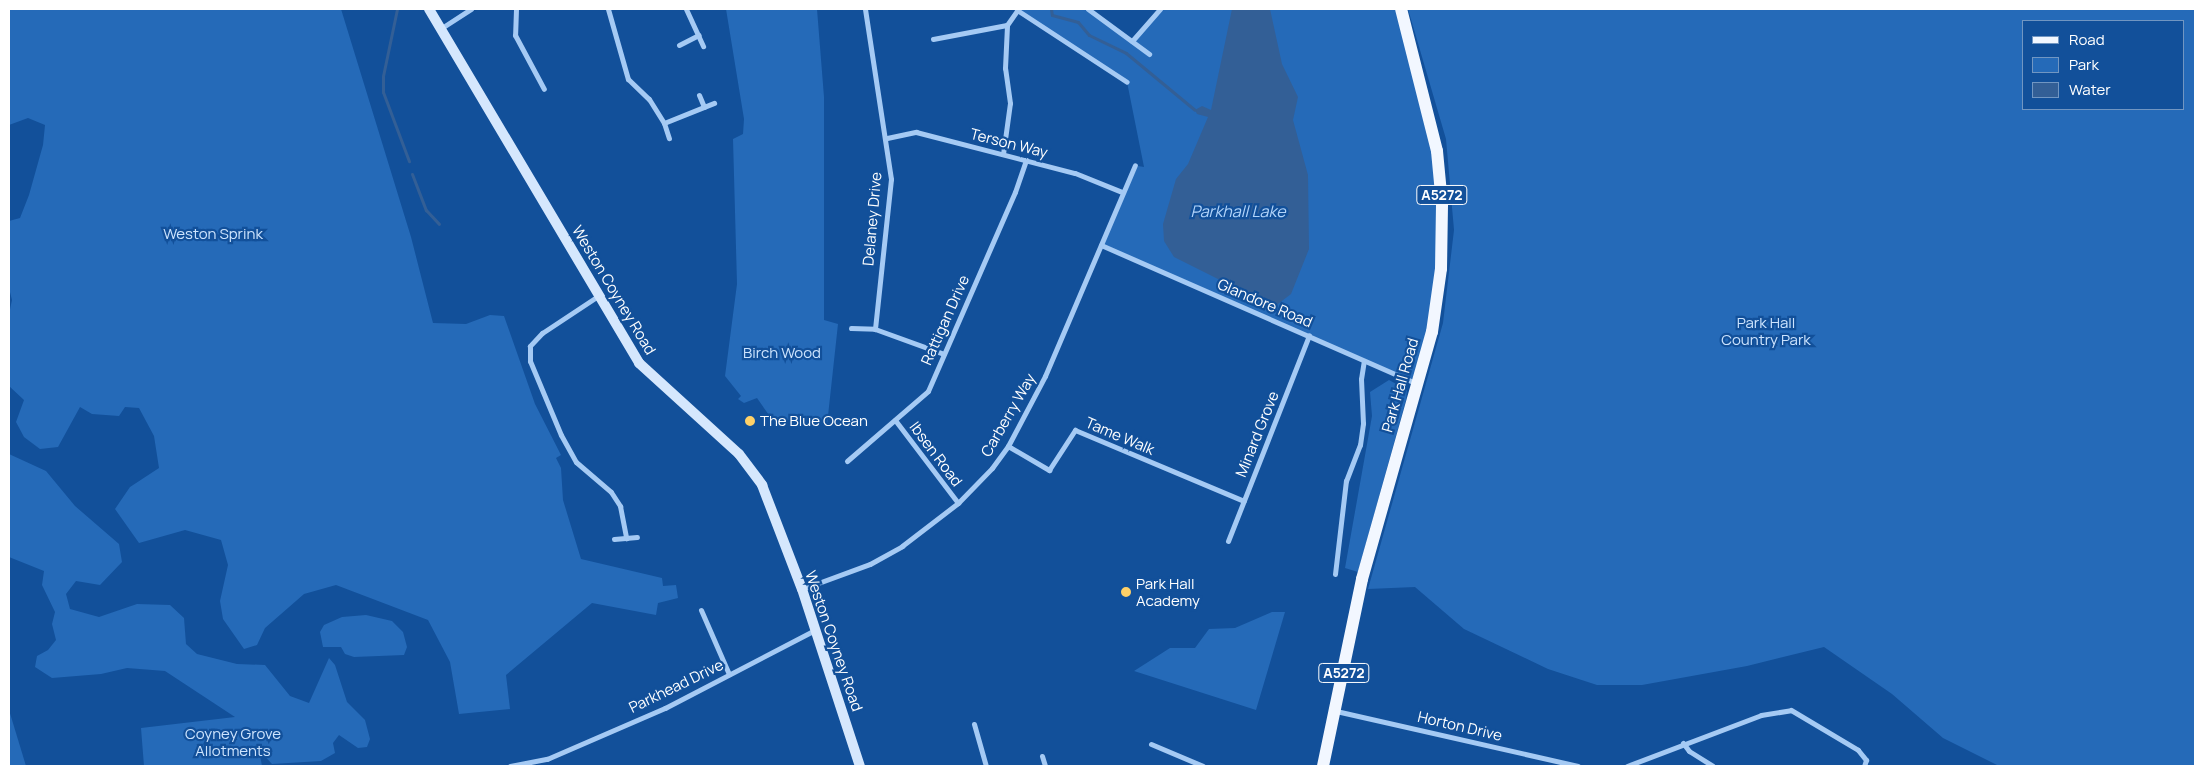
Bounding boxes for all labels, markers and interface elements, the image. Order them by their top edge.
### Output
legend [2022,20,2184,110]
text: Road [2069,29,2105,50]
text: Park [2069,54,2099,75]
text: Water [2069,79,2111,100]
street label: Terson Way [968,125,1050,161]
street label: Delaney Drive [859,171,885,267]
road number: A5272 [1416,184,1468,206]
water label: Parkhall Lake [1190,201,1286,221]
street label: Weston Coyney Road [568,222,660,358]
park label: Weston Sprink [163,225,263,243]
street label: Rattigan Drive [917,272,973,368]
street label: Glandore Road [1215,275,1315,331]
park label: Park Hall Country Park [1721,313,1811,348]
street label: Park Hall Road [1378,336,1422,434]
park label: Birch Wood [743,344,821,362]
street label: Carberry Way [977,370,1039,460]
street label: Minard Grove [1232,388,1282,480]
place label: The Blue Ocean [760,412,868,430]
street label: Tame Walk [1083,413,1157,459]
marker: The Blue Ocean [744,415,756,427]
street label: Ibsen Road [906,418,966,490]
street label: Weston Coyney Road [801,568,867,714]
place label: Park Hall Academy [1136,574,1200,609]
marker: Park Hall Academy [1120,586,1132,598]
street label: Parkhead Drive [626,655,726,717]
road number: A5272 [1318,661,1370,684]
street label: Horton Drive [1416,708,1504,744]
park label: Coyney Grove Allotments [185,724,281,759]

